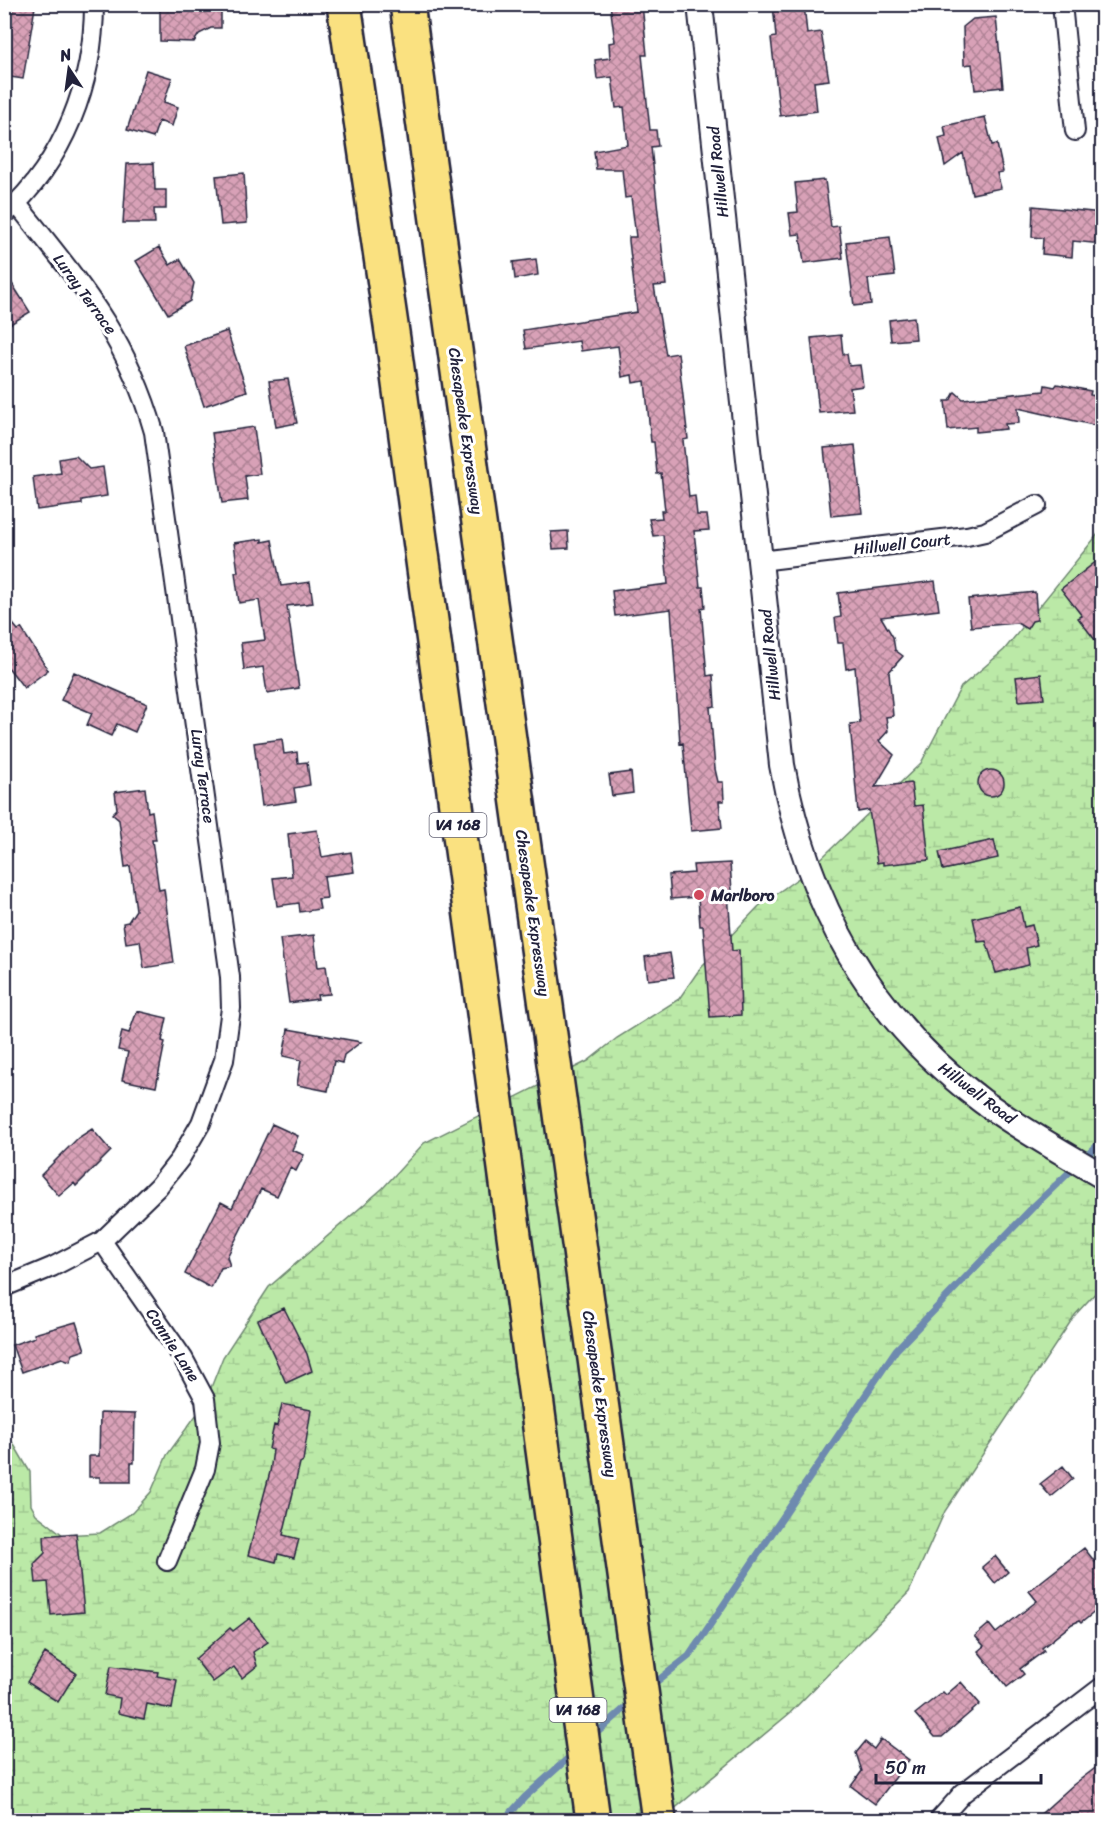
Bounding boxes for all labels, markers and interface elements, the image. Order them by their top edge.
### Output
north arrow [39,39,99,99]
text: N [56,39,75,70]
street label: Hillwell Road [699,123,737,219]
street label: Luray Terrace [45,247,125,341]
street label: Chesapeake Expressway [440,346,492,517]
street label: Hillwell Court [852,524,952,564]
street label: Hillwell Road [751,606,789,702]
street label: Luray Terrace [182,727,224,825]
road number: VA 168 [430,813,486,837]
street label: Chesapeake Expressway [507,828,559,999]
place label: Marlboro [710,881,774,910]
marker: Marlboro [692,888,706,902]
street label: Hillwell Road [932,1054,1024,1133]
street label: Connie Lane [138,1302,208,1388]
street label: Chesapeake Expressway [574,1309,626,1480]
road number: VA 168 [550,1698,606,1722]
scale bar [876,1747,1041,1785]
text: 50 m [885,1752,926,1784]

